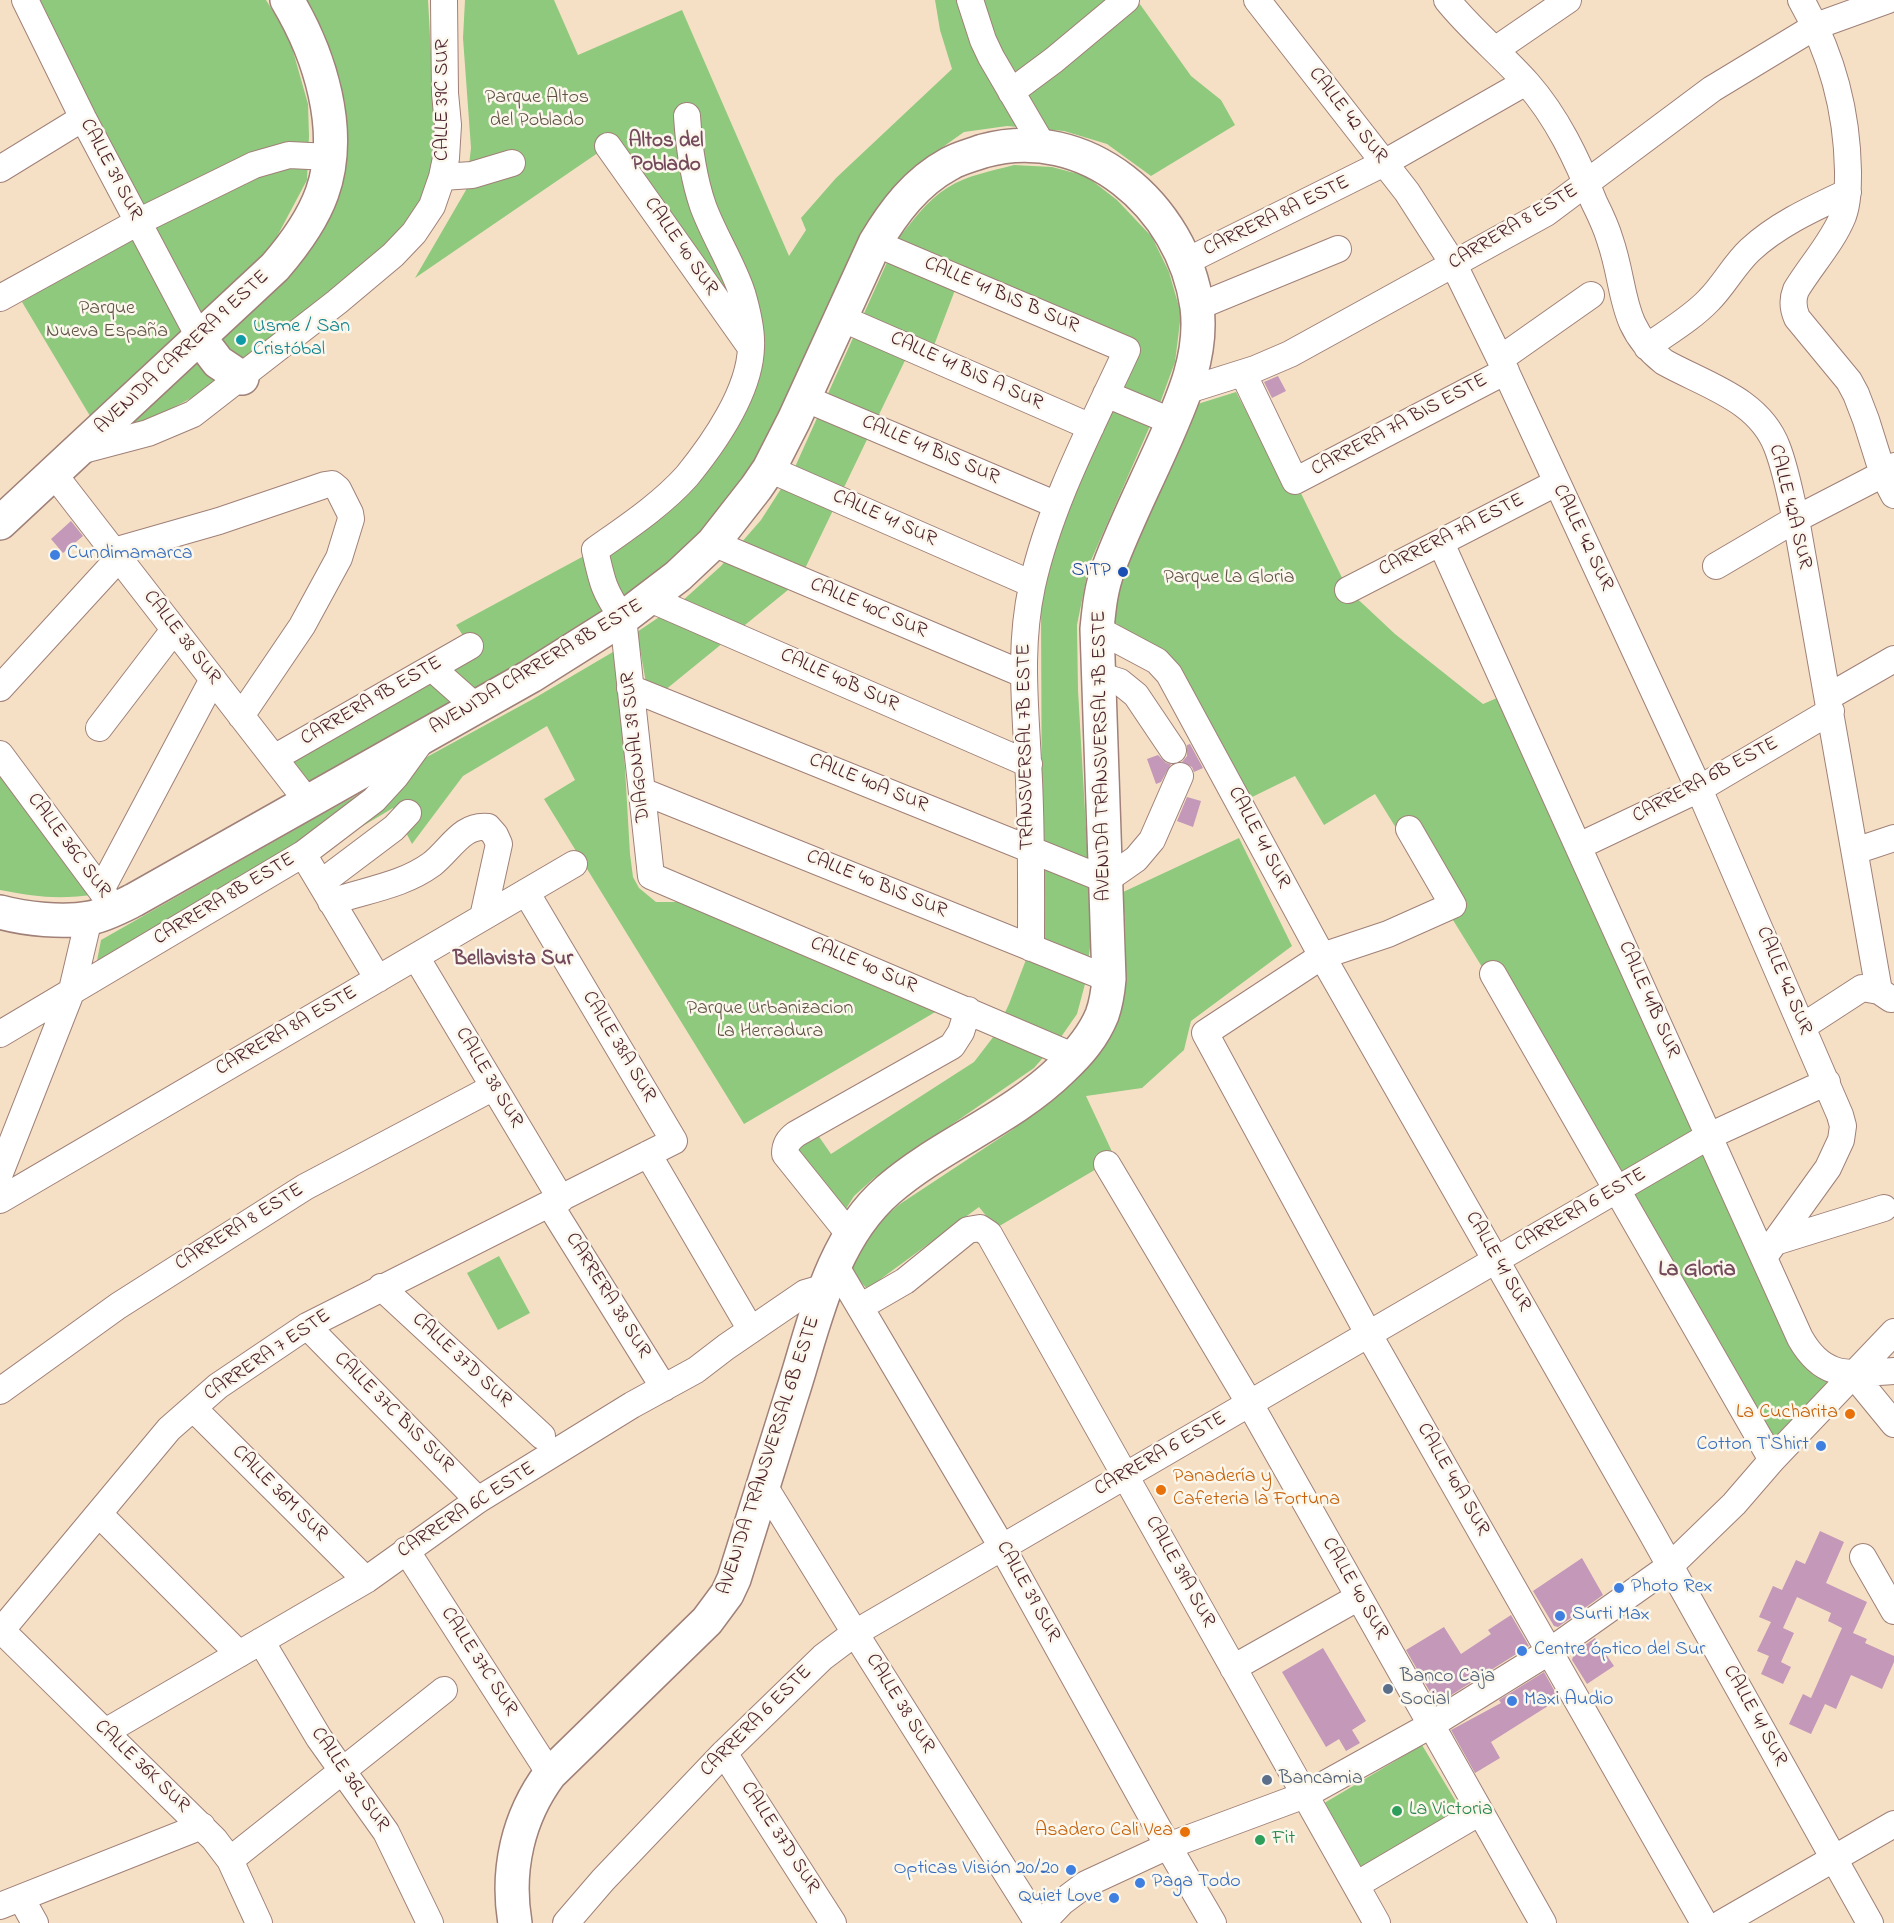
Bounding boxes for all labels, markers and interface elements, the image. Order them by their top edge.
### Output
street label: CALLE 39C SUR [432,39,456,161]
street label: CALLE 42 SUR [1302,63,1392,169]
park label: Parque Altos del Poblado [485,87,589,134]
street label: CALLE 39 SUR [73,115,147,225]
district label: Altos del Poblado [628,130,704,180]
street label: CARRERA 8A ESTE [1200,171,1354,263]
street label: CARRERA 8 ESTE [1445,180,1583,276]
street label: CALLE 40 SUR [638,194,722,300]
street label: CALLE 41 BIS B SUR [920,253,1082,339]
street label: AVENIDA CARRERA 9 ESTE [91,266,275,440]
park label: Parque Nueva España [46,298,168,345]
place label: Usme / San Cristóbal [253,316,350,363]
street label: CALLE 41 BIS A SUR [886,328,1046,416]
marker: Usme / San Cristóbal [234,333,248,347]
street label: CARRERA 7A BIS ESTE [1308,369,1492,483]
street label: CALLE 41 BIS SUR [857,411,1003,491]
street label: CALLE 42A SUR [1762,442,1816,572]
street label: CALLE 42 SUR [1546,481,1618,595]
street label: CALLE 41 SUR [828,485,940,553]
street label: CARRERA 7A ESTE [1375,489,1529,583]
place label: Cundimamarca [67,543,193,567]
marker: Cundimamarca [48,548,62,562]
place label: SITP [1072,560,1111,584]
marker: SITP [1116,565,1130,579]
park label: Parque La Gloria [1163,567,1295,591]
street label: CALLE 40C SUR [806,574,930,644]
street label: CALLE 38 SUR [137,586,225,690]
street label: AVENIDA CARRERA 8B ESTE [426,595,648,741]
street label: AVENIDA TRANSVERSAL 7B ESTE [1088,611,1118,901]
street label: CALLE 40B SUR [776,644,902,718]
street label: TRANSVERSAL 7B ESTE [1013,644,1041,850]
street label: CARRERA 9B ESTE [297,652,447,752]
street label: DIAGONAL 39 SUR [617,671,657,823]
street label: CARRERA 6B ESTE [1629,732,1783,830]
street label: CALLE 40A SUR [805,749,931,819]
street label: CALLE 41 SUR [1221,783,1295,893]
street label: CALLE 36C SUR [21,789,115,903]
street label: CALLE 40 BIS SUR [802,846,950,924]
street label: CARRERA 8B ESTE [150,848,300,952]
street label: CALLE 42 SUR [1749,923,1817,1039]
street label: CALLE 40 SUR [806,933,920,999]
street label: CALLE 41B SUR [1612,938,1684,1062]
district label: Bellavista Sur [453,948,573,974]
street label: CARRERA 8A ESTE [212,982,362,1082]
street label: CALLE 38A SUR [576,987,660,1107]
park label: Parque Urbanizacion La Herradura [687,998,853,1045]
street label: CALLE 38 SUR [449,1024,527,1132]
street label: CARRERA 6 ESTE [1511,1164,1651,1258]
street label: CARRERA 8 ESTE [171,1179,309,1277]
street label: CALLE 41 SUR [1459,1208,1535,1316]
street label: CARRERA 38 SUR [559,1229,655,1363]
district label: La Gloria [1658,1258,1736,1284]
street label: CARRERA 7 ESTE [200,1305,336,1407]
street label: CALLE 37D SUR [406,1309,516,1413]
street label: AVENIDA TRANSVERSAL 6B ESTE [714,1314,826,1598]
street label: CALLE 37C BIS SUR [328,1348,458,1478]
place label: La Cucharita [1736,1402,1838,1426]
marker: La Cucharita [1843,1407,1857,1421]
street label: CARRERA 6 ESTE [1091,1408,1231,1502]
street label: CALLE 40A SUR [1410,1419,1494,1541]
place label: Cotton T'Shirt [1697,1434,1809,1458]
marker: Cotton T'Shirt [1814,1439,1828,1453]
street label: CALLE 36M SUR [226,1441,332,1547]
street label: CARRERA 6C ESTE [394,1458,540,1564]
place label: Panadería y Cafeteria la Fortuna [1173,1466,1340,1513]
marker: Panadería y Cafeteria la Fortuna [1154,1483,1168,1497]
street label: CALLE 39A SUR [1139,1512,1219,1632]
street label: CALLE 40 SUR [1315,1534,1393,1644]
street label: CALLE 39 SUR [990,1538,1064,1646]
place label: Photo Rex [1631,1576,1712,1600]
marker: Photo Rex [1612,1581,1626,1595]
street label: CALLE 37C SUR [434,1603,522,1721]
place label: Surti Max [1572,1604,1650,1628]
marker: Surti Max [1553,1609,1567,1623]
place label: Centre óptico del Sur [1534,1639,1706,1663]
marker: Centre óptico del Sur [1515,1644,1529,1658]
street label: CALLE 38 SUR [859,1650,939,1758]
street label: CARRERA 6 ESTE [696,1661,818,1783]
street label: CALLE 41 SUR [1717,1661,1791,1771]
place label: Banco Caja Social [1400,1666,1495,1713]
marker: Banco Caja Social [1381,1682,1395,1696]
place label: Maxi Audio [1524,1689,1613,1713]
marker: Maxi Audio [1505,1694,1519,1708]
street label: CALLE 36K SUR [88,1715,194,1819]
street label: CALLE 36L SUR [304,1723,394,1837]
place label: Bancamia [1279,1768,1363,1792]
marker: Bancamia [1260,1773,1274,1787]
street label: CALLE 37D SUR [734,1778,824,1898]
place label: La Victoria [1409,1799,1493,1823]
marker: La Victoria [1390,1804,1404,1818]
place label: Asadero Cali Vea [1035,1820,1173,1844]
marker: Asadero Cali Vea [1178,1825,1192,1839]
place label: Fit [1272,1828,1295,1852]
marker: Fit [1253,1833,1267,1847]
place label: Opticas Visión 20/20 [893,1858,1059,1882]
marker: Opticas Visión 20/20 [1064,1863,1078,1877]
place label: Paga Todo [1152,1871,1241,1895]
marker: Paga Todo [1133,1876,1147,1890]
place label: Quiet Love [1018,1886,1102,1910]
marker: Quiet Love [1107,1891,1121,1905]

